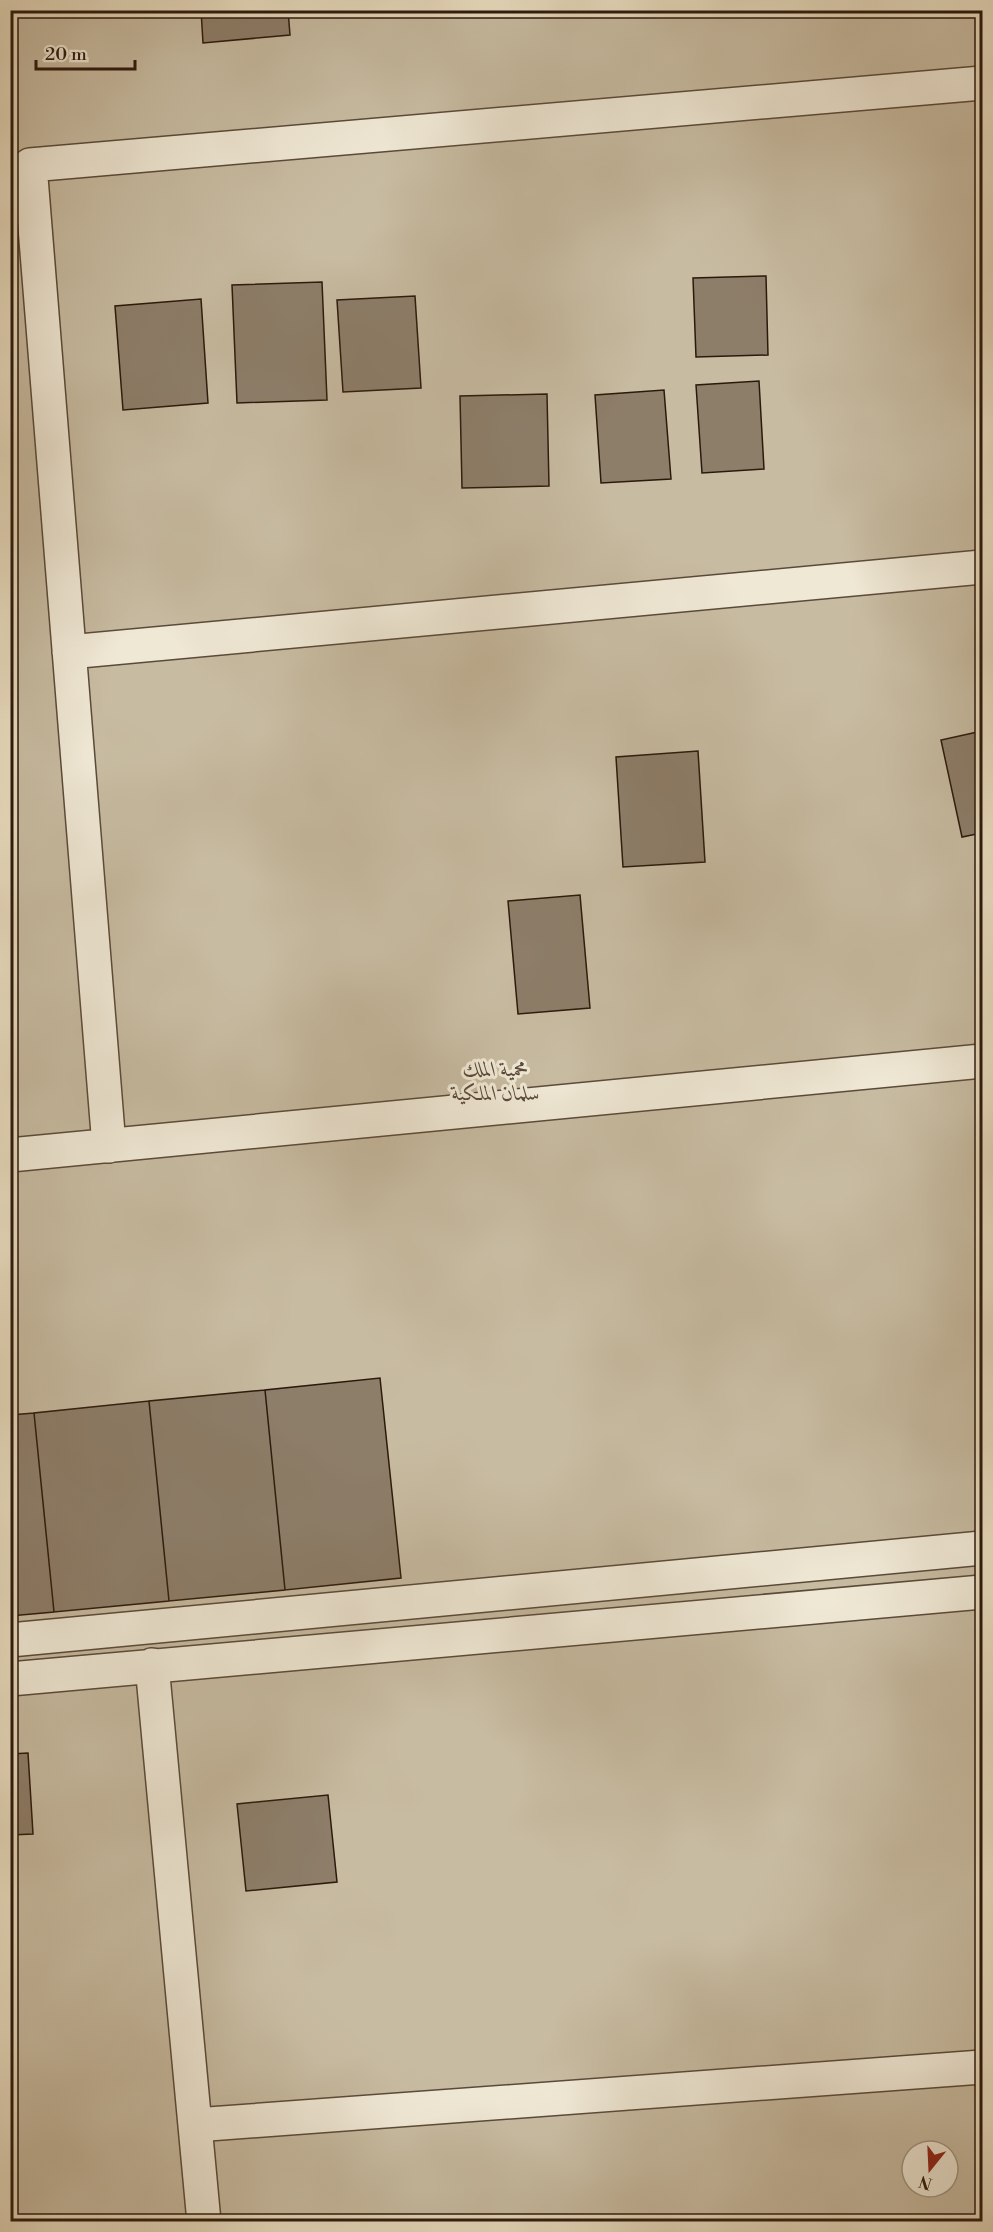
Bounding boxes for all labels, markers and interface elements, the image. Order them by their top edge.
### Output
scale bar [36,33,135,71]
text: 20 m [45,43,87,66]
park label: محمية الملك سلمان الملكية [450,1057,540,1107]
north arrow [900,2139,960,2199]
text: N [916,2171,935,2194]

